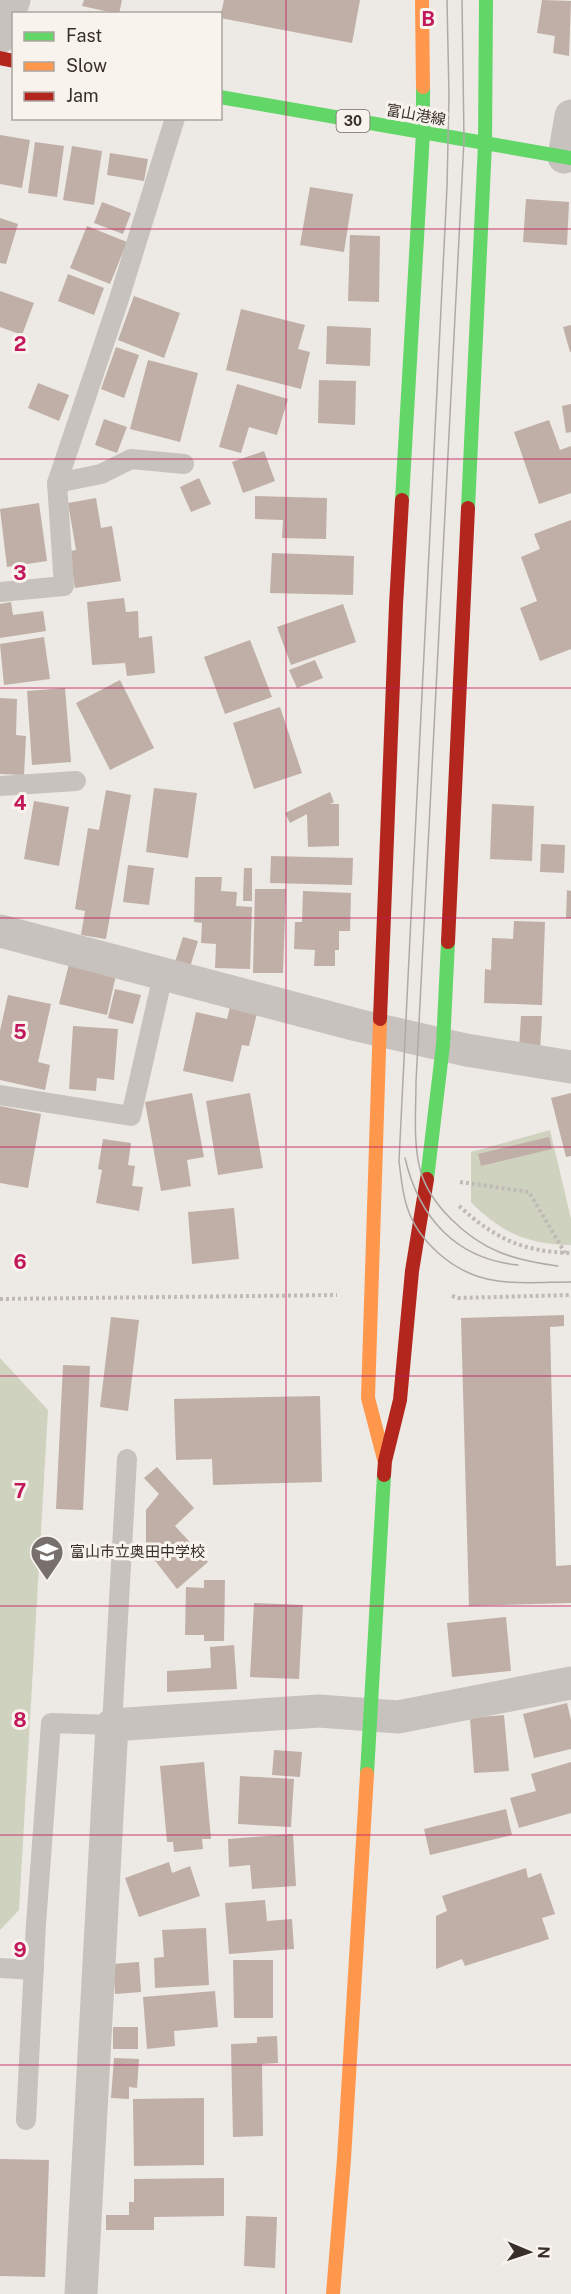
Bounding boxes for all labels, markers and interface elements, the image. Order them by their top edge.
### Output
text: B [421,7,435,31]
legend [12,12,222,120]
text: Fast [66,25,102,46]
text: Slow [66,55,107,76]
text: Jam [66,85,99,106]
street label: 富山港線 [385,101,447,128]
road number: 30 [336,110,370,132]
text: 2 [14,332,26,356]
text: 3 [13,561,27,585]
text: 4 [13,791,27,815]
text: 5 [13,1020,27,1044]
text: 6 [13,1250,27,1274]
text: 7 [14,1479,26,1503]
school or university icon: 富山市立奥田中学校 [29,1534,65,1581]
place label: 富山市立奥田中学校 [70,1543,205,1560]
text: 8 [13,1708,27,1732]
text: 9 [13,1938,27,1962]
north arrow [499,2222,559,2282]
text: N [534,2246,553,2259]

